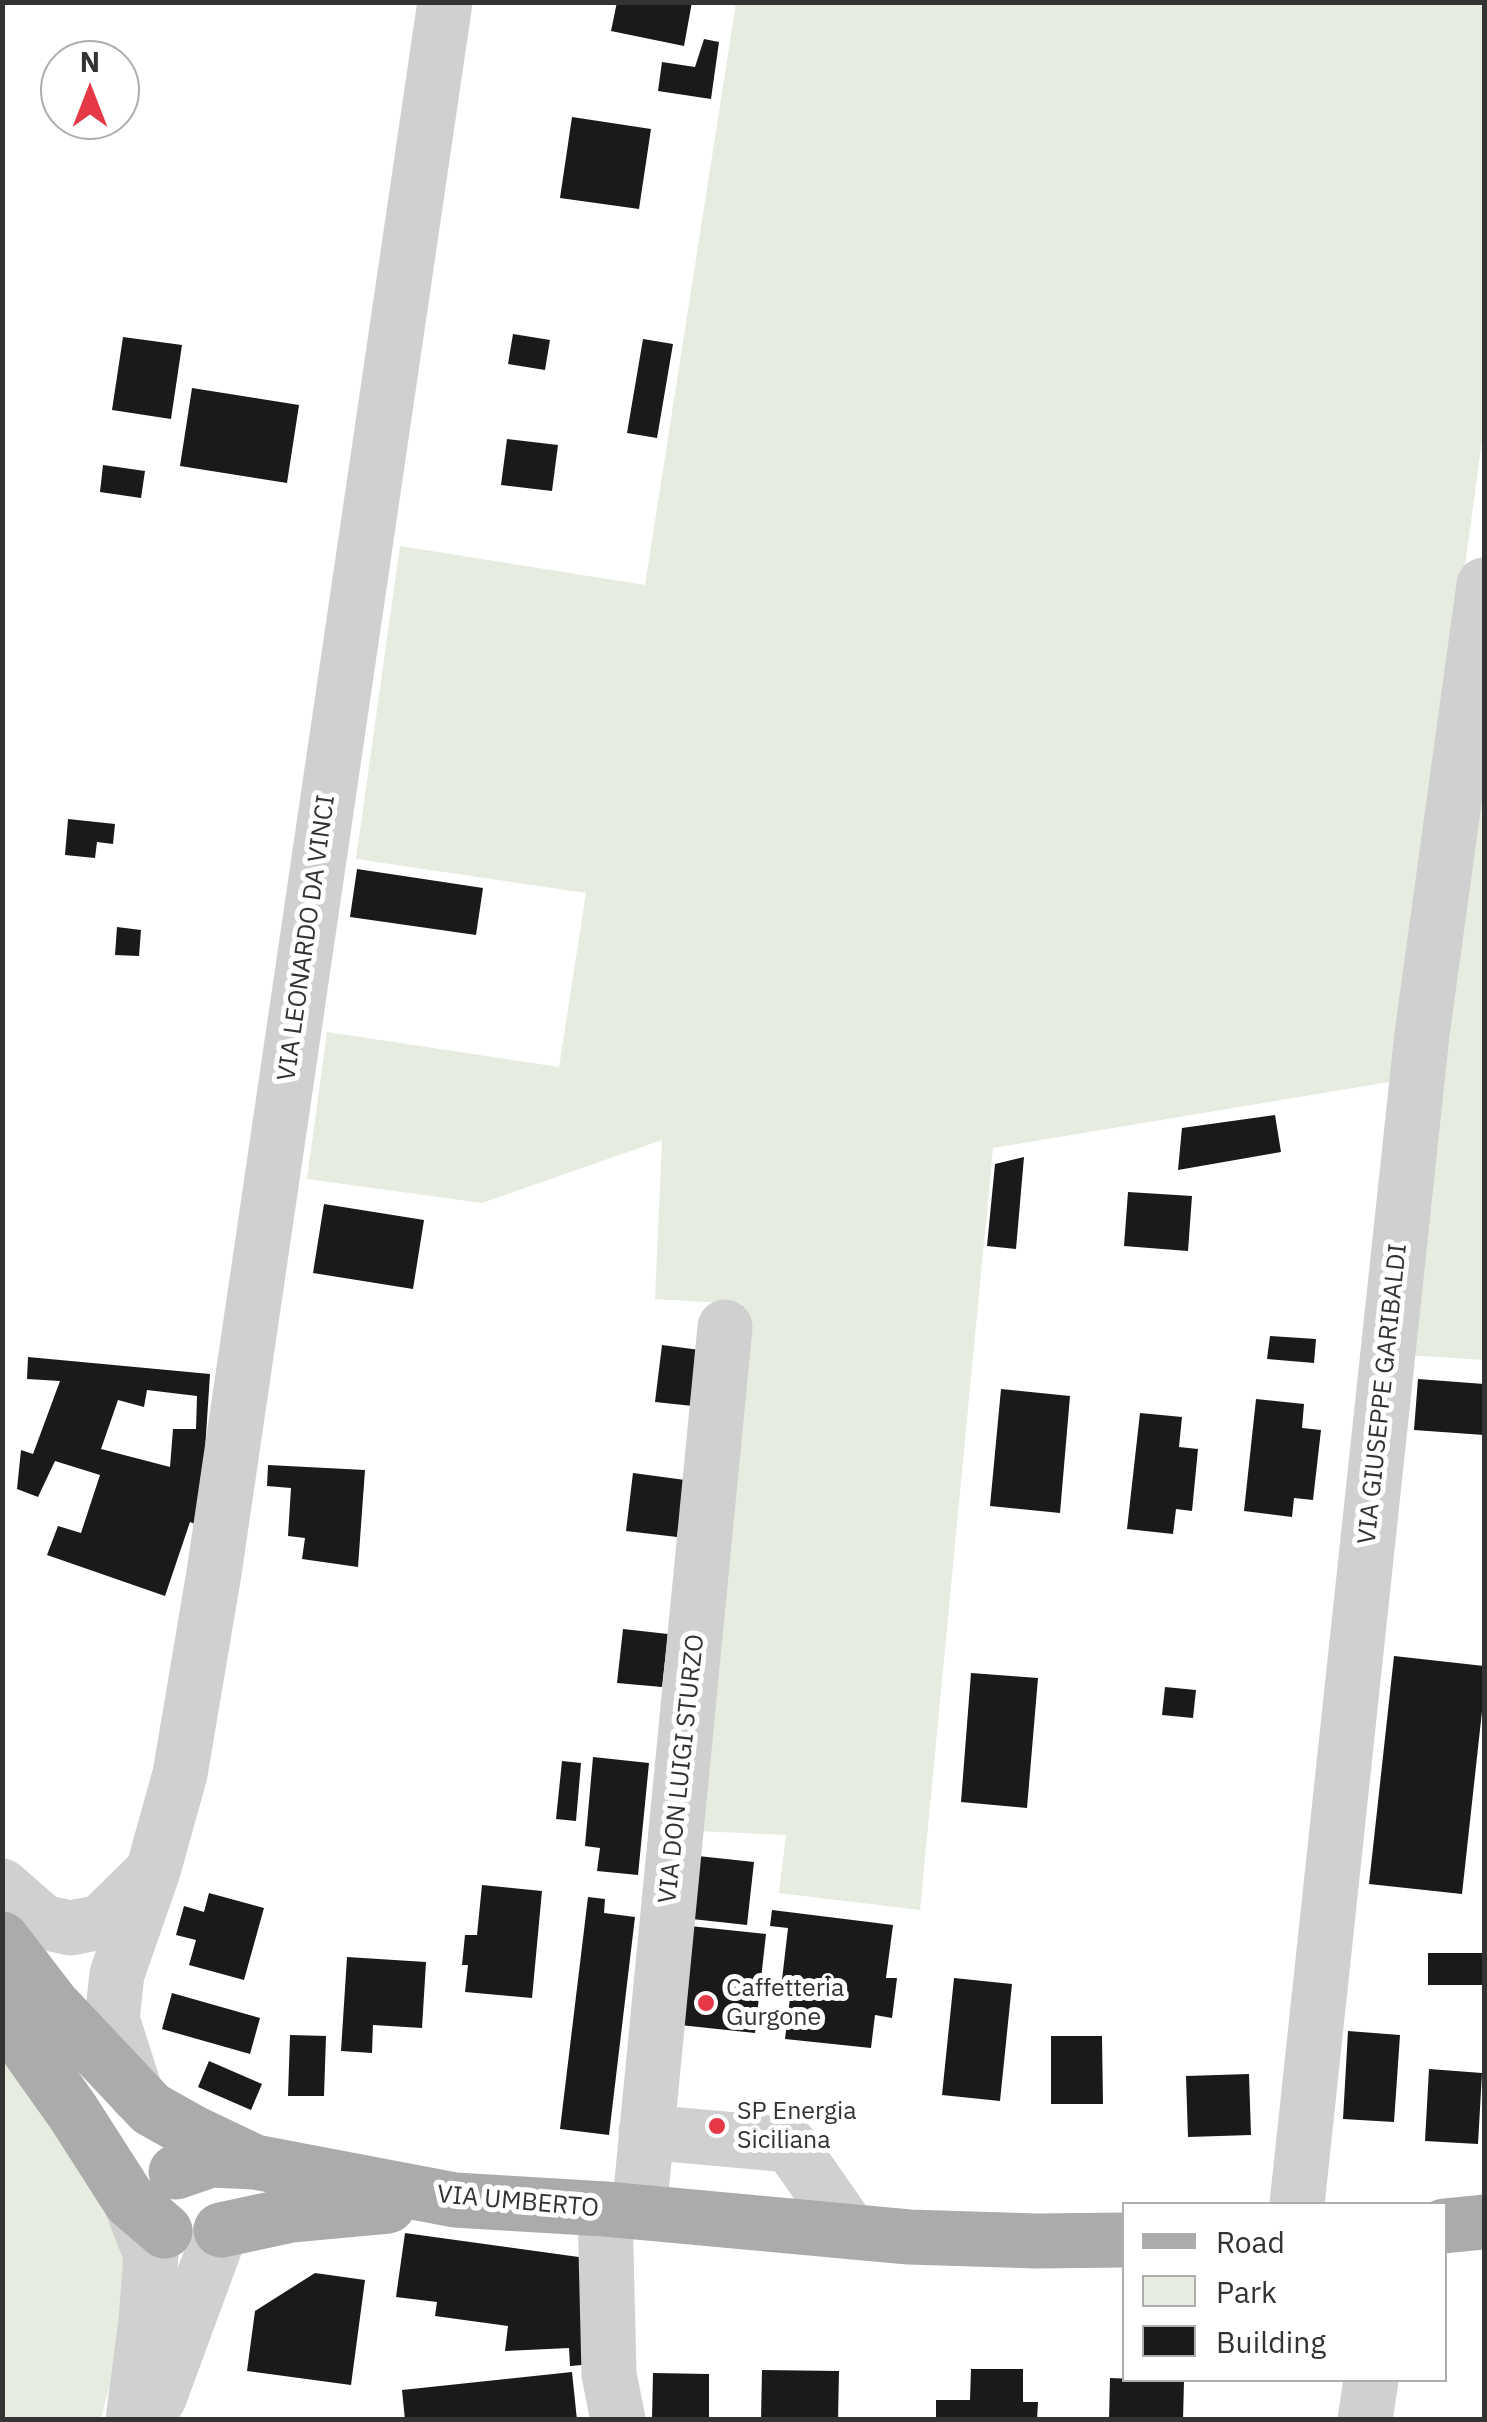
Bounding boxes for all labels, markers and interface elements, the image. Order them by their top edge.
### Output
north arrow [40,40,140,140]
text: N [80,43,100,80]
street label: VIA LEONARDO DA VINCI [272,793,342,1083]
street label: VIA GIUSEPPE GARIBALDI [1352,1242,1414,1546]
street label: VIA DON LUIGI STURZO [653,1633,711,1905]
place label: Caffetteria Gurgone [726,1974,844,2033]
marker: Caffetteria Gurgone [695,1992,717,2014]
place label: SP Energia Siciliana [737,2097,856,2156]
marker: SP Energia Siciliana [706,2115,728,2137]
street label: VIA UMBERTO [436,2180,600,2224]
legend [1122,2202,1447,2382]
text: Road [1216,2222,1285,2261]
text: Park [1216,2272,1277,2311]
text: Building [1216,2322,1326,2361]

